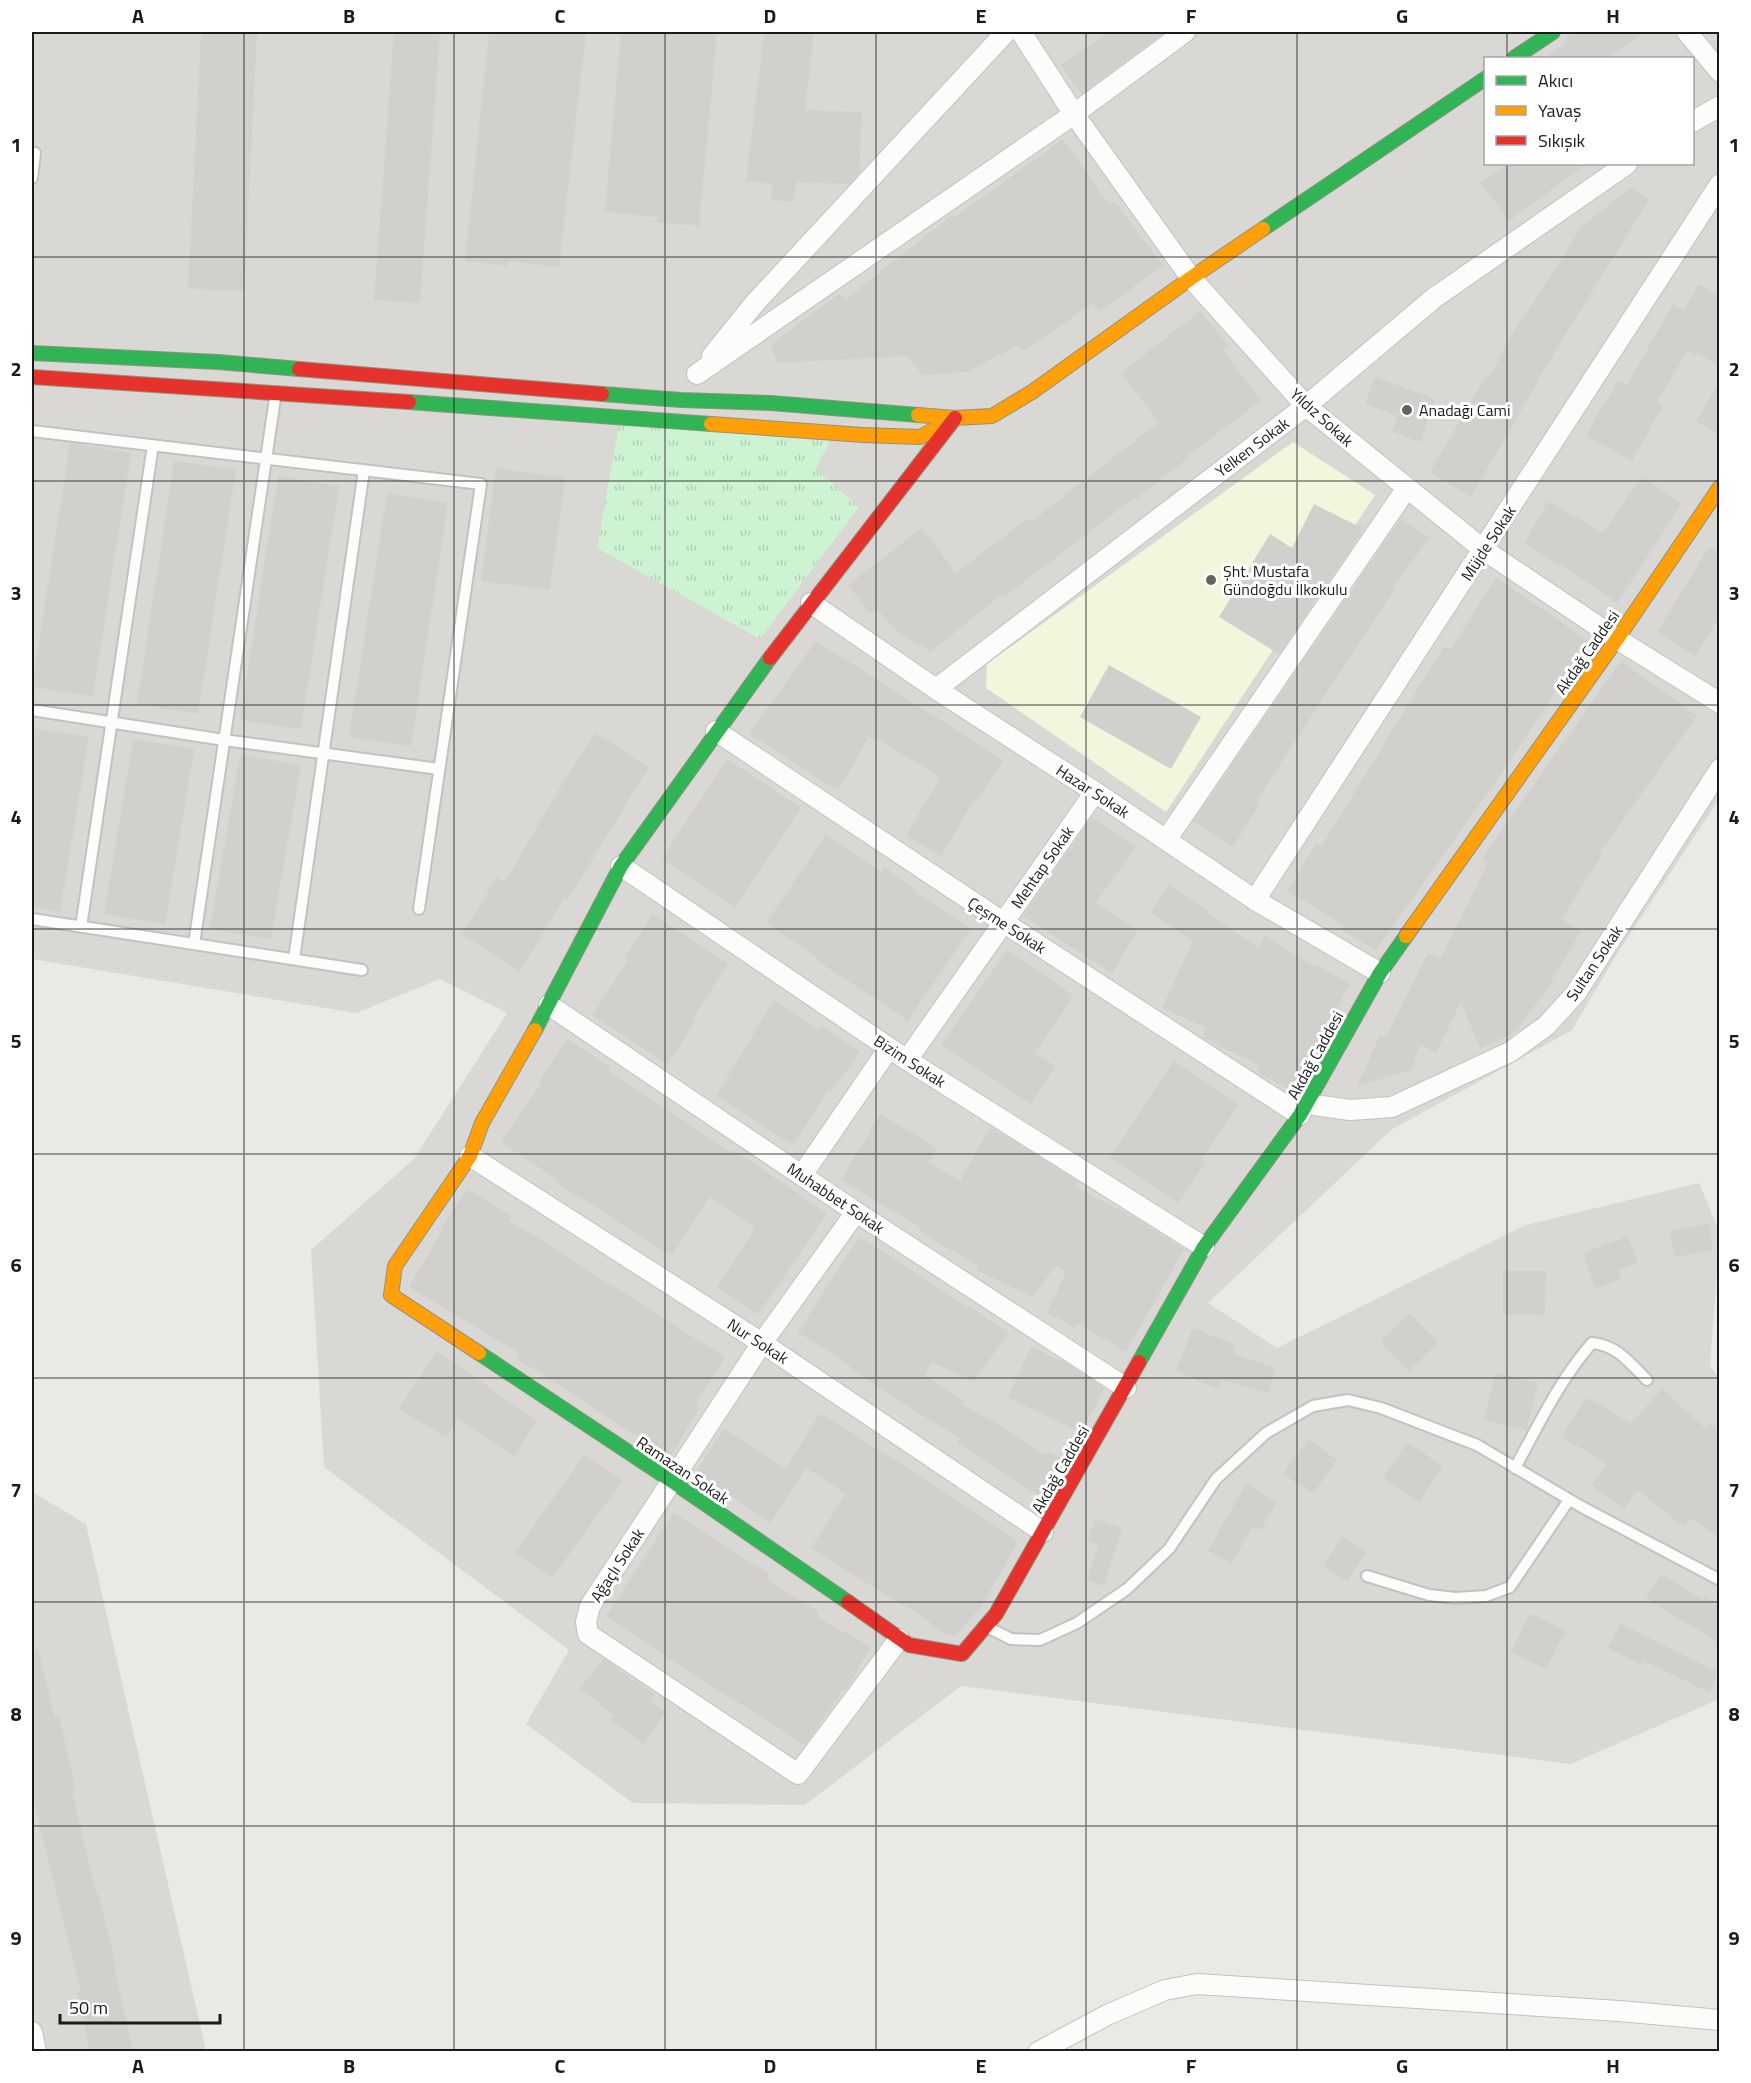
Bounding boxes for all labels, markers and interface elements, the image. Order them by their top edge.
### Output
text: A [132,0,144,31]
text: B [343,0,355,31]
text: C [555,0,566,31]
text: D [764,0,776,31]
text: E [975,0,987,31]
text: F [1186,0,1197,31]
text: G [1396,0,1408,31]
text: H [1606,0,1620,31]
legend [1484,57,1694,165]
text: Akıcı [1538,67,1573,94]
text: Yavaş [1538,97,1581,124]
text: Sıkışık [1538,127,1586,154]
text: 1 [10,129,22,160]
text: 1 [1728,129,1740,160]
text: 2 [10,353,22,384]
text: 2 [1728,353,1740,384]
street label: Yıldız Sokak [1285,382,1359,452]
place label: Anadağı Cami [1419,398,1510,422]
marker: Anadağı Cami [1400,403,1414,417]
street label: Yelken Sokak [1210,411,1294,483]
street label: Müjde Sokak [1455,500,1522,586]
place label: Şht. Mustafa Gündoğdu İlkokulu [1223,559,1347,601]
marker: Şht. Mustafa Gündoğdu İlkokulu [1204,573,1218,587]
text: 3 [10,577,22,608]
text: 3 [1728,577,1740,608]
street label: Akdağ Caddesi [1549,605,1625,699]
street label: Hazar Sokak [1051,758,1135,824]
text: 4 [10,801,22,832]
text: 4 [1728,801,1740,832]
street label: Mehtap Sokak [1005,821,1080,913]
street label: Çeşme Sokak [963,891,1051,960]
street label: Sultan Sokak [1560,920,1628,1006]
street label: Akdağ Caddesi [1281,1006,1349,1104]
text: 5 [10,1025,22,1056]
text: 5 [1728,1025,1740,1056]
street label: Bizim Sokak [869,1029,951,1093]
street label: Muhabbet Sokak [782,1156,890,1240]
text: 6 [10,1249,22,1280]
text: 6 [1728,1249,1740,1280]
street label: Nur Sokak [723,1312,794,1370]
street label: Akdağ Caddesi [1025,1421,1095,1517]
street label: Ramazan Sokak [632,1430,734,1510]
text: 7 [10,1474,22,1505]
text: 7 [1728,1474,1740,1505]
street label: Ağaçlı Sokak [584,1523,650,1607]
text: 8 [10,1698,22,1729]
text: 8 [1728,1698,1740,1729]
text: 9 [10,1922,22,1953]
text: 9 [1728,1922,1740,1953]
scale bar [60,1987,220,2025]
text: 50 m [69,1994,108,2021]
text: A [132,2050,144,2081]
text: B [343,2050,355,2081]
text: C [555,2050,566,2081]
text: D [764,2050,776,2081]
text: E [975,2050,987,2081]
text: F [1186,2050,1197,2081]
text: G [1396,2050,1408,2081]
text: H [1606,2050,1620,2081]

